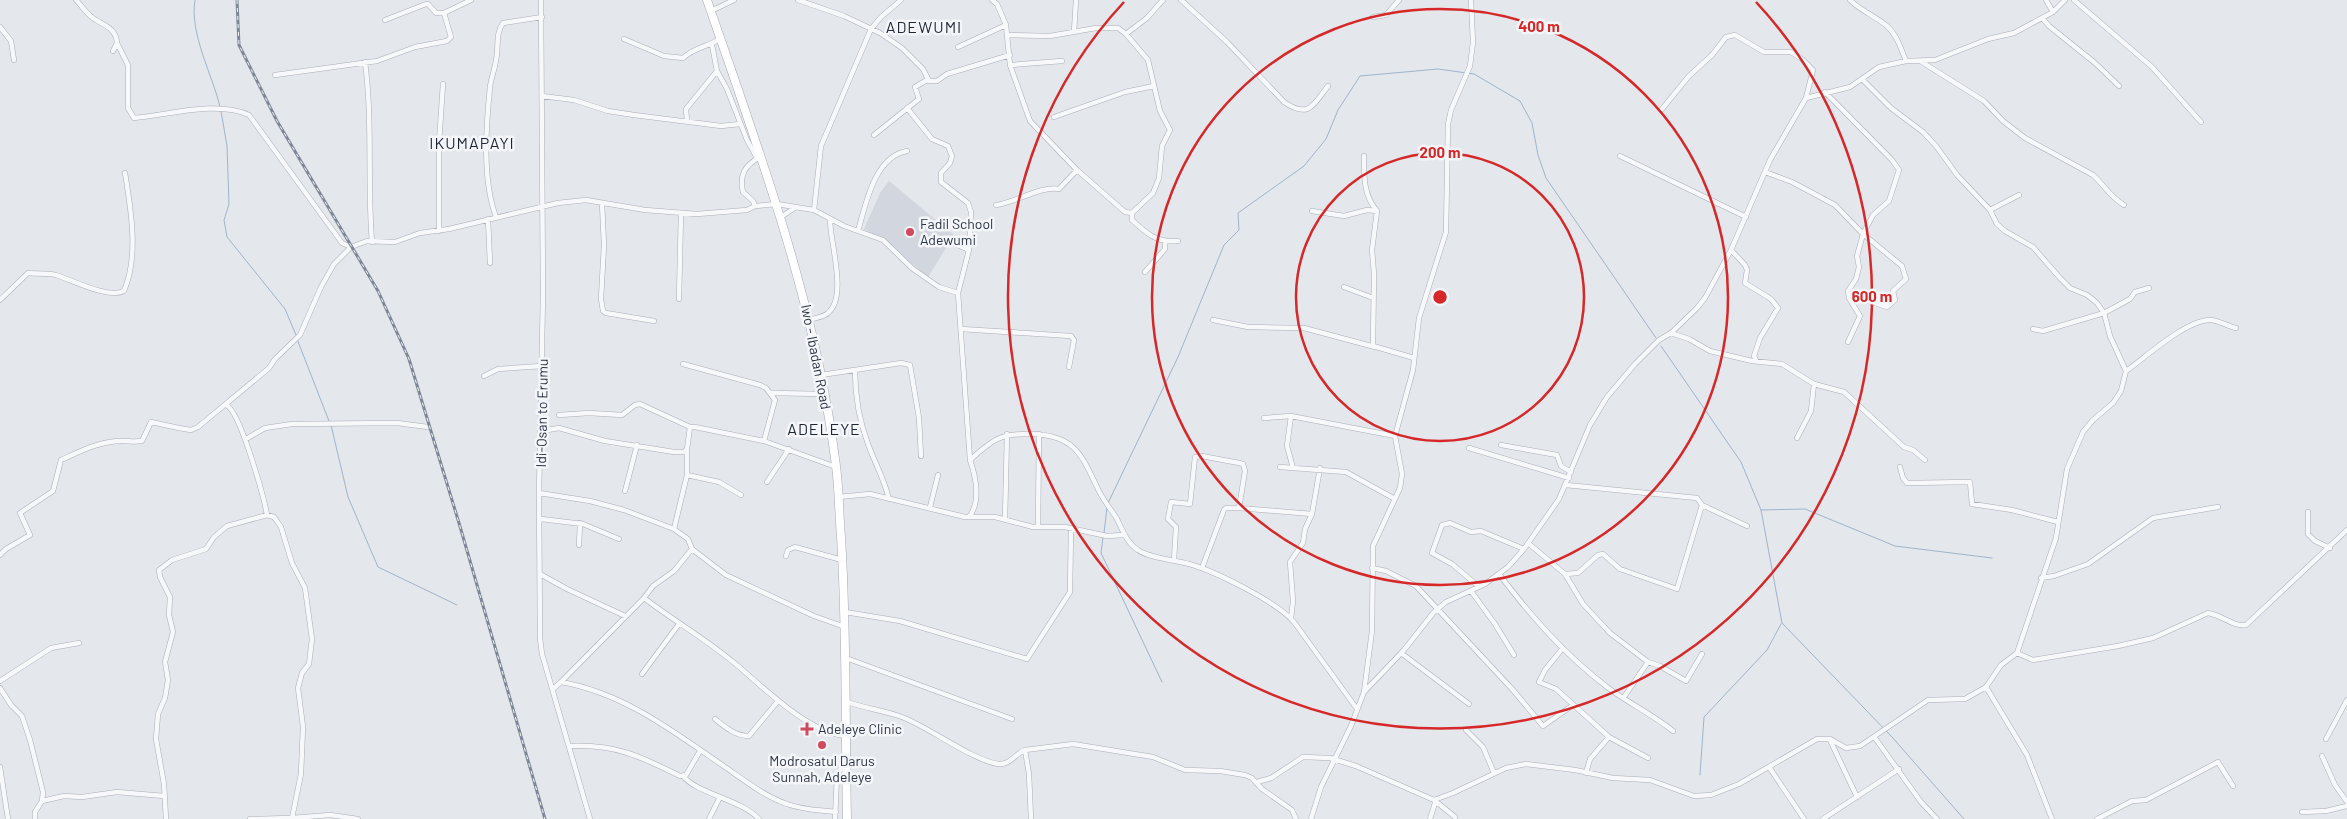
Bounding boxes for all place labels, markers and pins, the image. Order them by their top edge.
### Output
place label: Fadil School Adewumi [920,215,993,248]
marker: Fadil School Adewumi [904,226,916,238]
centre of rings [1431,288,1449,306]
place label: Adeleye Clinic [818,720,902,737]
marker: Adeleye Clinic [800,722,814,736]
marker: Modrosatul Darus Sunnah, Adeleye [816,739,828,751]
place label: Modrosatul Darus Sunnah, Adeleye [769,752,875,785]

